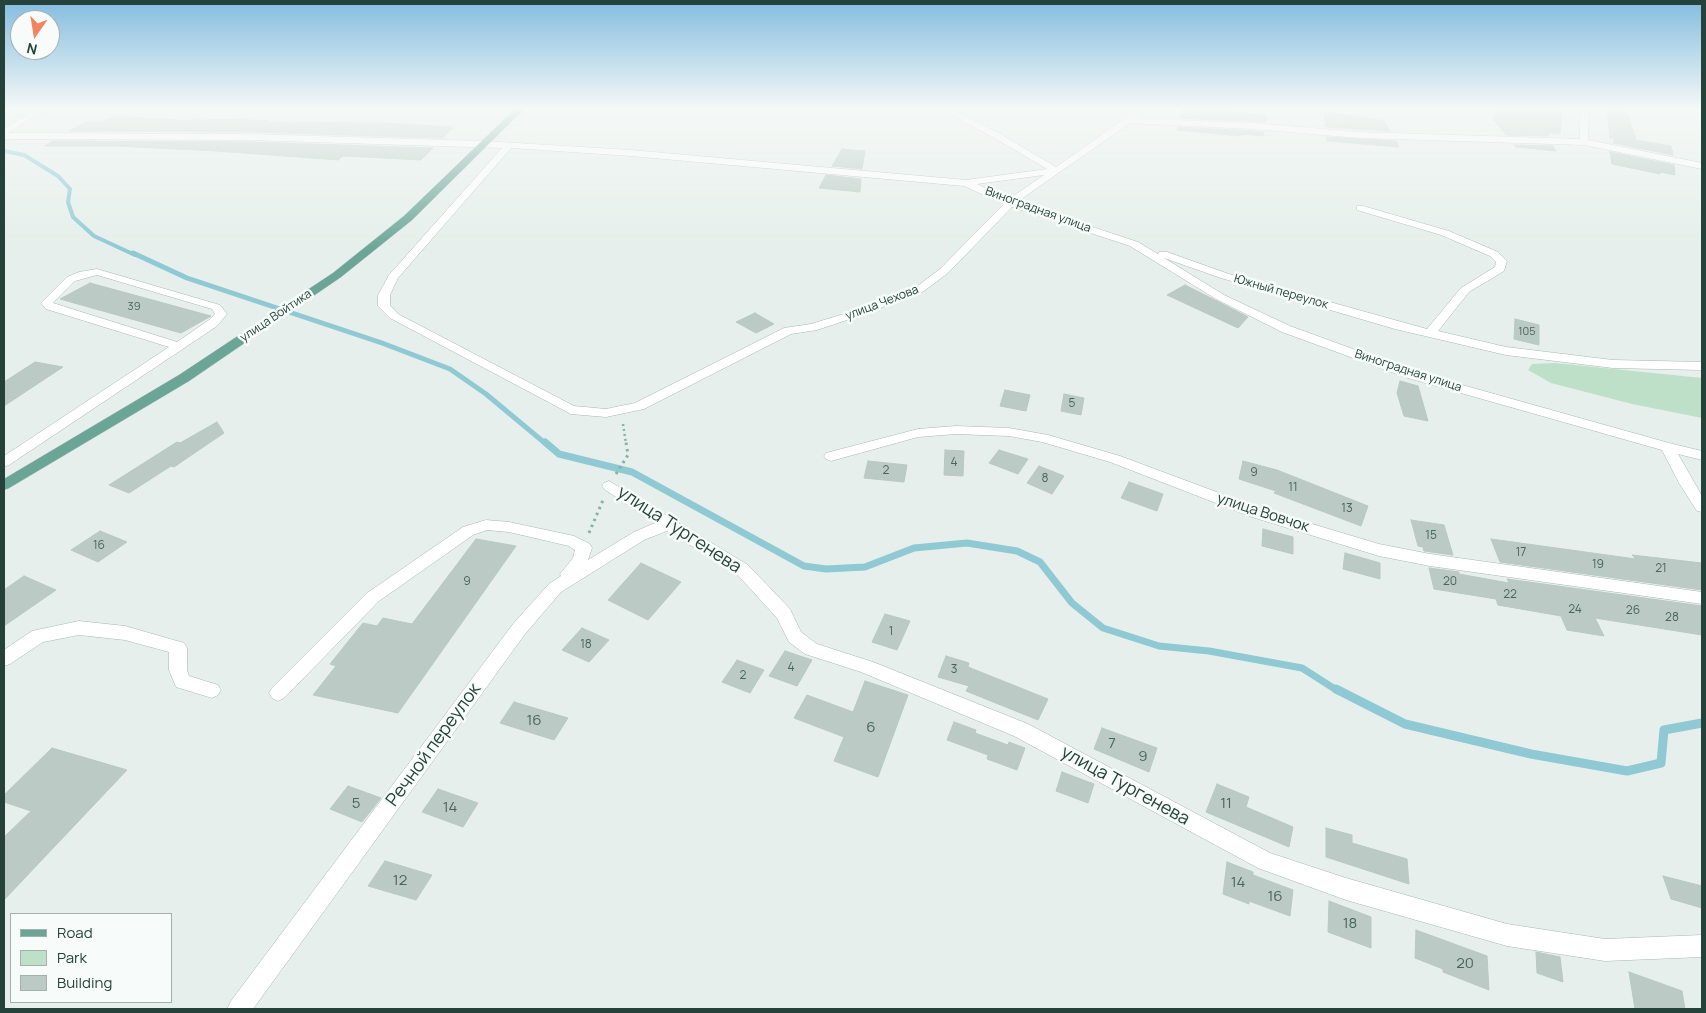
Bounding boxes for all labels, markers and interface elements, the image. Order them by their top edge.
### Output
north arrow [10,10,60,60]
text: N [25,39,39,60]
street label: Виноградная улица [983,184,1093,236]
street label: Южный переулок [1232,272,1330,312]
street label: улица Чехова [843,282,921,324]
street label: улица Войтика [238,287,314,345]
house number: 39 [128,300,140,314]
house number: 105 [1518,325,1536,339]
street label: Виноградная улица [1353,347,1463,395]
house number: 5 [1069,397,1075,411]
house number: 4 [950,456,958,470]
house number: 2 [883,464,889,478]
house number: 9 [1250,466,1258,480]
house number: 8 [1042,472,1048,486]
house number: 11 [1288,481,1298,495]
street label: улица Тургенева [613,482,745,578]
street label: улица Вовчок [1215,490,1311,536]
house number: 13 [1341,502,1353,516]
house number: 15 [1425,529,1437,543]
house number: 16 [93,539,105,553]
house number: 17 [1516,546,1526,560]
house number: 19 [1592,558,1604,572]
house number: 21 [1655,562,1667,576]
house number: 9 [463,575,471,589]
house number: 20 [1443,575,1457,589]
house number: 22 [1503,588,1517,602]
house number: 24 [1568,603,1582,617]
house number: 26 [1626,604,1640,618]
house number: 28 [1665,611,1679,625]
house number: 1 [889,625,893,639]
house number: 18 [580,638,592,652]
house number: 4 [787,661,795,675]
house number: 3 [951,663,957,677]
house number: 2 [740,669,746,683]
street label: Речной переулок [382,679,486,811]
house number: 16 [526,712,542,730]
house number: 6 [866,719,876,737]
house number: 7 [1108,735,1116,753]
street label: улица Тургенева [1057,742,1193,830]
house number: 9 [1138,748,1148,766]
house number: 5 [352,795,360,813]
house number: 11 [1220,795,1232,813]
house number: 14 [443,799,457,817]
house number: 12 [393,872,407,890]
house number: 14 [1231,874,1245,892]
house number: 16 [1267,888,1283,906]
legend [10,913,172,1003]
house number: 18 [1343,915,1357,933]
text: Road [57,922,93,943]
text: Park [57,947,87,968]
house number: 20 [1456,955,1474,973]
text: Building [57,972,112,993]

